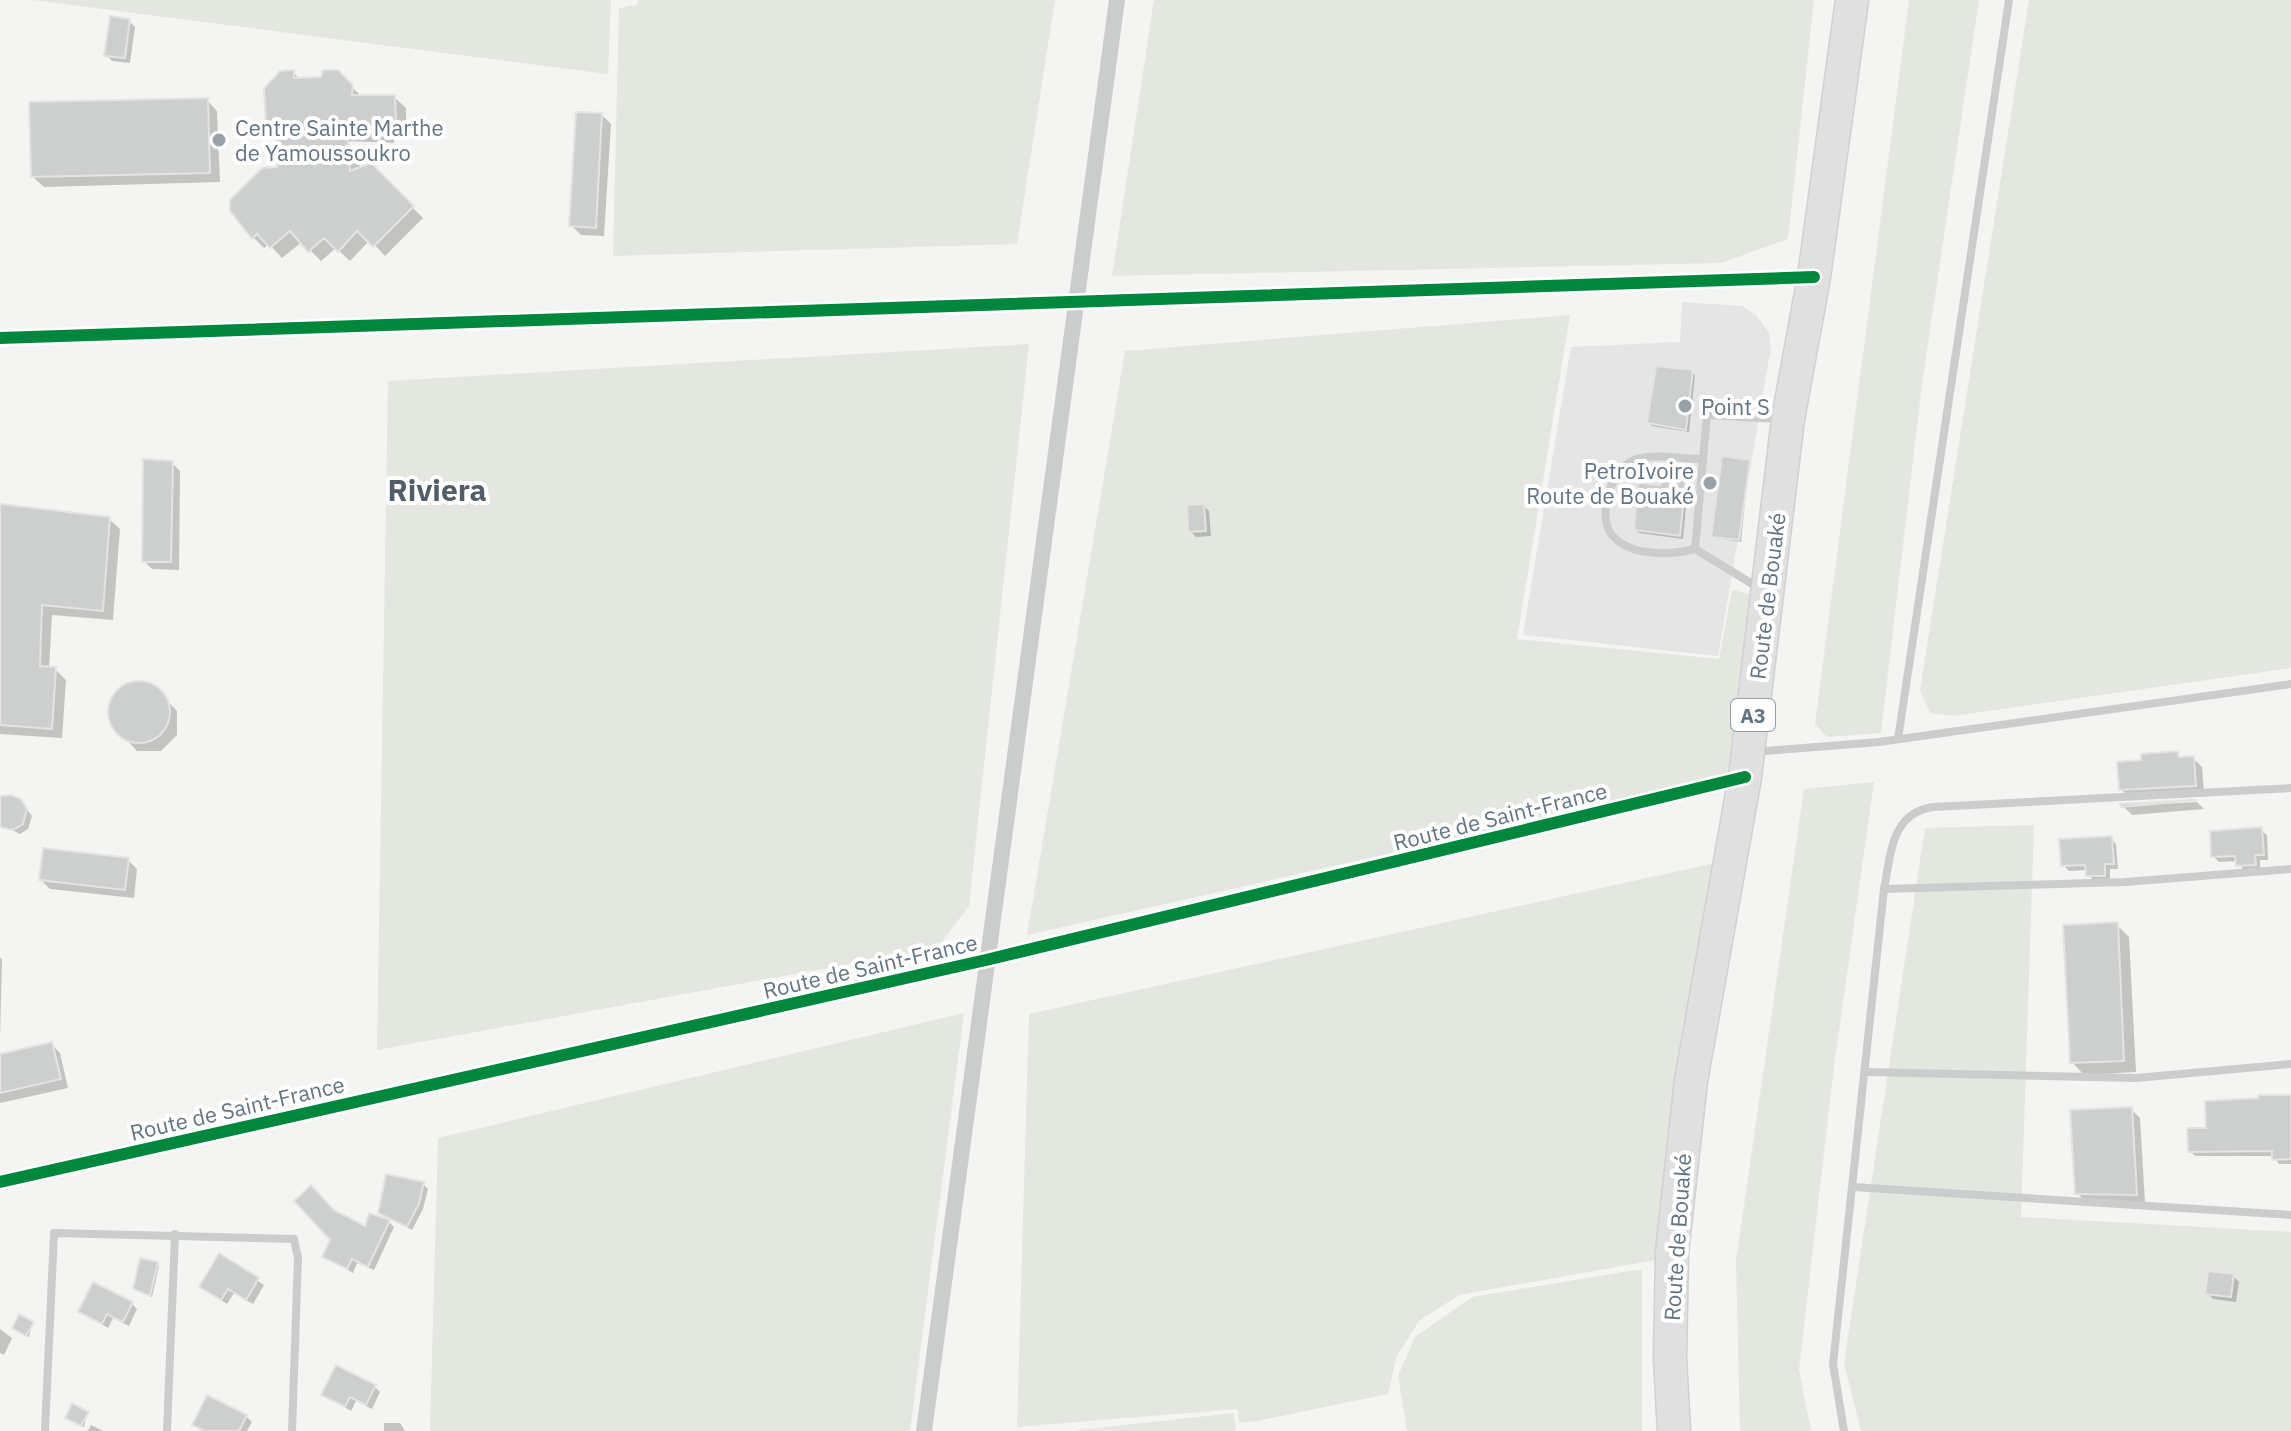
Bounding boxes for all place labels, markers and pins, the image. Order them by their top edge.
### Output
place label: Centre Sainte Marthe de Yamoussoukro [235,113,444,167]
marker: Centre Sainte Marthe de Yamoussoukro [210,131,228,149]
place label: Point S [1701,392,1770,421]
marker: Point S [1676,397,1694,415]
place label: PetroIvoire Route de Bouaké [1526,456,1694,510]
marker: PetroIvoire Route de Bouaké [1701,474,1719,492]

